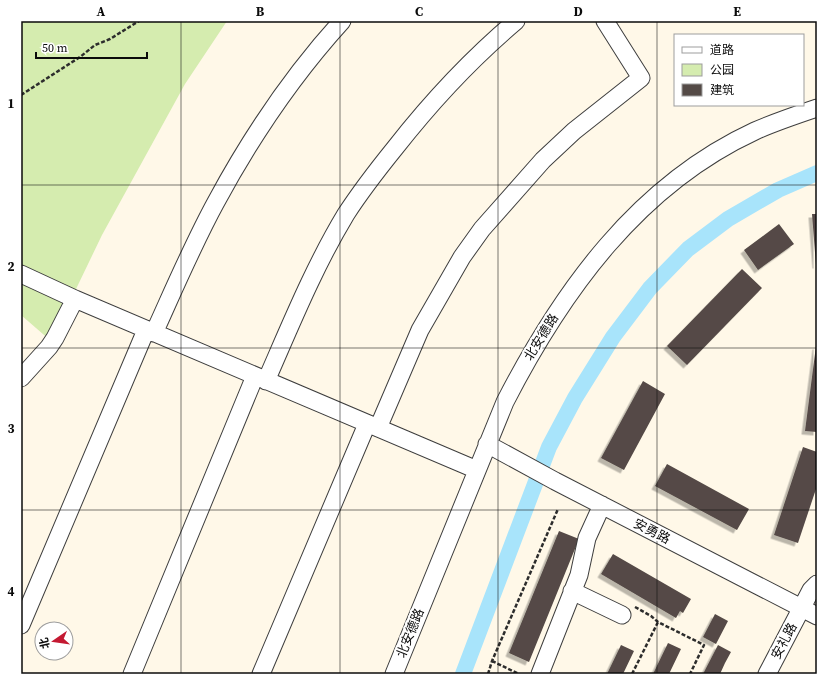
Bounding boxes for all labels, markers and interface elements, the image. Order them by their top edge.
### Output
text: A [97,3,106,20]
text: B [256,3,265,20]
text: C [415,3,423,20]
text: D [573,3,583,20]
text: E [733,3,741,20]
scale bar [36,34,147,60]
legend [674,34,804,106]
text: 50 m [42,40,68,56]
text: 道路 [710,42,734,58]
text: 公园 [710,62,734,78]
text: 建筑 [710,82,734,98]
text: 1 [7,95,15,112]
text: 2 [7,258,15,275]
street label: 北安德路 [520,310,562,364]
text: 3 [7,420,15,437]
street label: 安勇路 [631,515,673,547]
text: 4 [7,583,15,600]
street label: 北安德路 [392,606,428,660]
street label: 安礼路 [767,620,801,662]
north arrow [34,621,74,661]
text: 北 [36,636,53,650]

